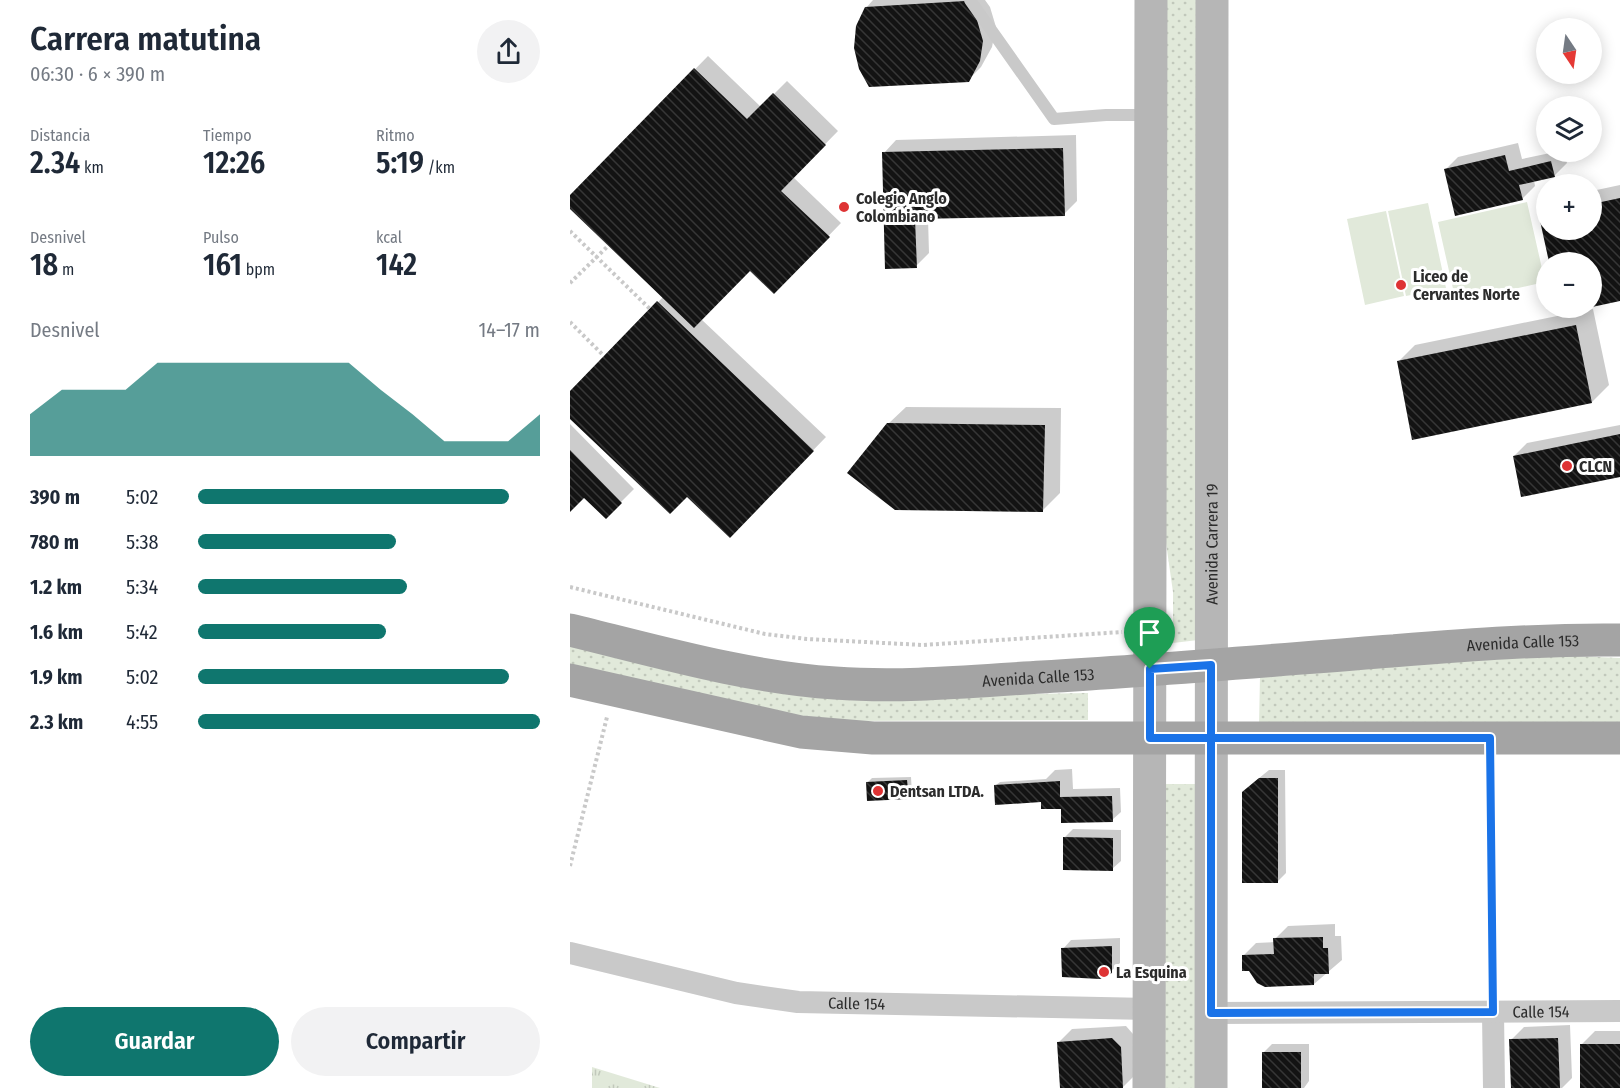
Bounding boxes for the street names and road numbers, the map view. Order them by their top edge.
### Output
street label: Avenida Carrera 19 [1202,483,1221,605]
street label: Avenida Calle 153 [1466,631,1579,655]
street label: Avenida Calle 153 [982,664,1095,690]
street label: Calle 154 [828,993,886,1013]
street label: Calle 154 [1512,1002,1570,1021]

